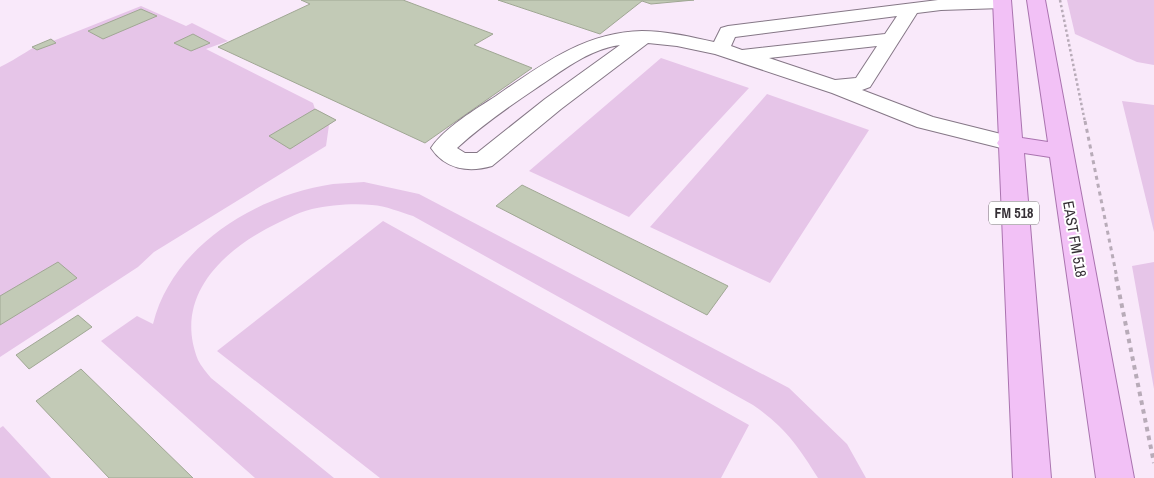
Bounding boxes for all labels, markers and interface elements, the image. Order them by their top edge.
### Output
street label: EAST FM 518 [1058,199,1092,279]
road number: FM 518 [989,202,1039,224]

